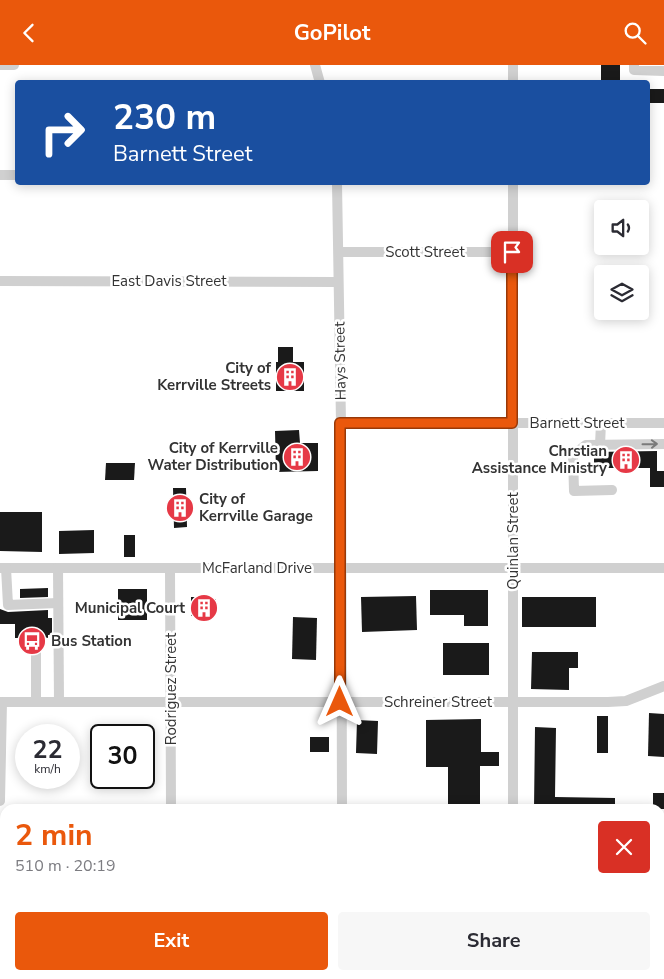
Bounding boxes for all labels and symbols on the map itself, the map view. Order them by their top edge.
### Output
pin [491,231,533,273]
street label: Scott Street [385,242,465,262]
street label: East Davis Street [111,271,227,291]
street label: Hays Street [329,321,351,401]
place label: City of Kerrville Streets [157,358,272,395]
building icon: City of Kerrville Streets [275,362,305,392]
street label: Barnett Street [529,413,625,433]
place label: City of Kerrville Water Distribution [148,438,278,475]
one-way arrow [641,439,657,449]
place label: Chrstian Assistance Ministry [472,441,607,478]
building icon: City of Kerrville Water Distribution [282,442,312,472]
building icon: Chrstian Assistance Ministry [611,445,641,475]
place label: City of Kerrville Garage [199,489,313,526]
street label: Quinlan Street [503,491,523,590]
building icon: City of Kerrville Garage [165,493,195,523]
street label: McFarland Drive [202,558,312,578]
building icon: Municipal Court [189,593,219,623]
place label: Municipal Court [75,598,185,618]
bus stop icon: Bus Station [17,626,47,656]
place label: Bus Station [51,631,132,651]
street label: Rodriguez Street [161,632,181,745]
position arrow [313,675,365,727]
street label: Schreiner Street [384,692,493,712]
speed limit sign: 30 [90,724,155,789]

